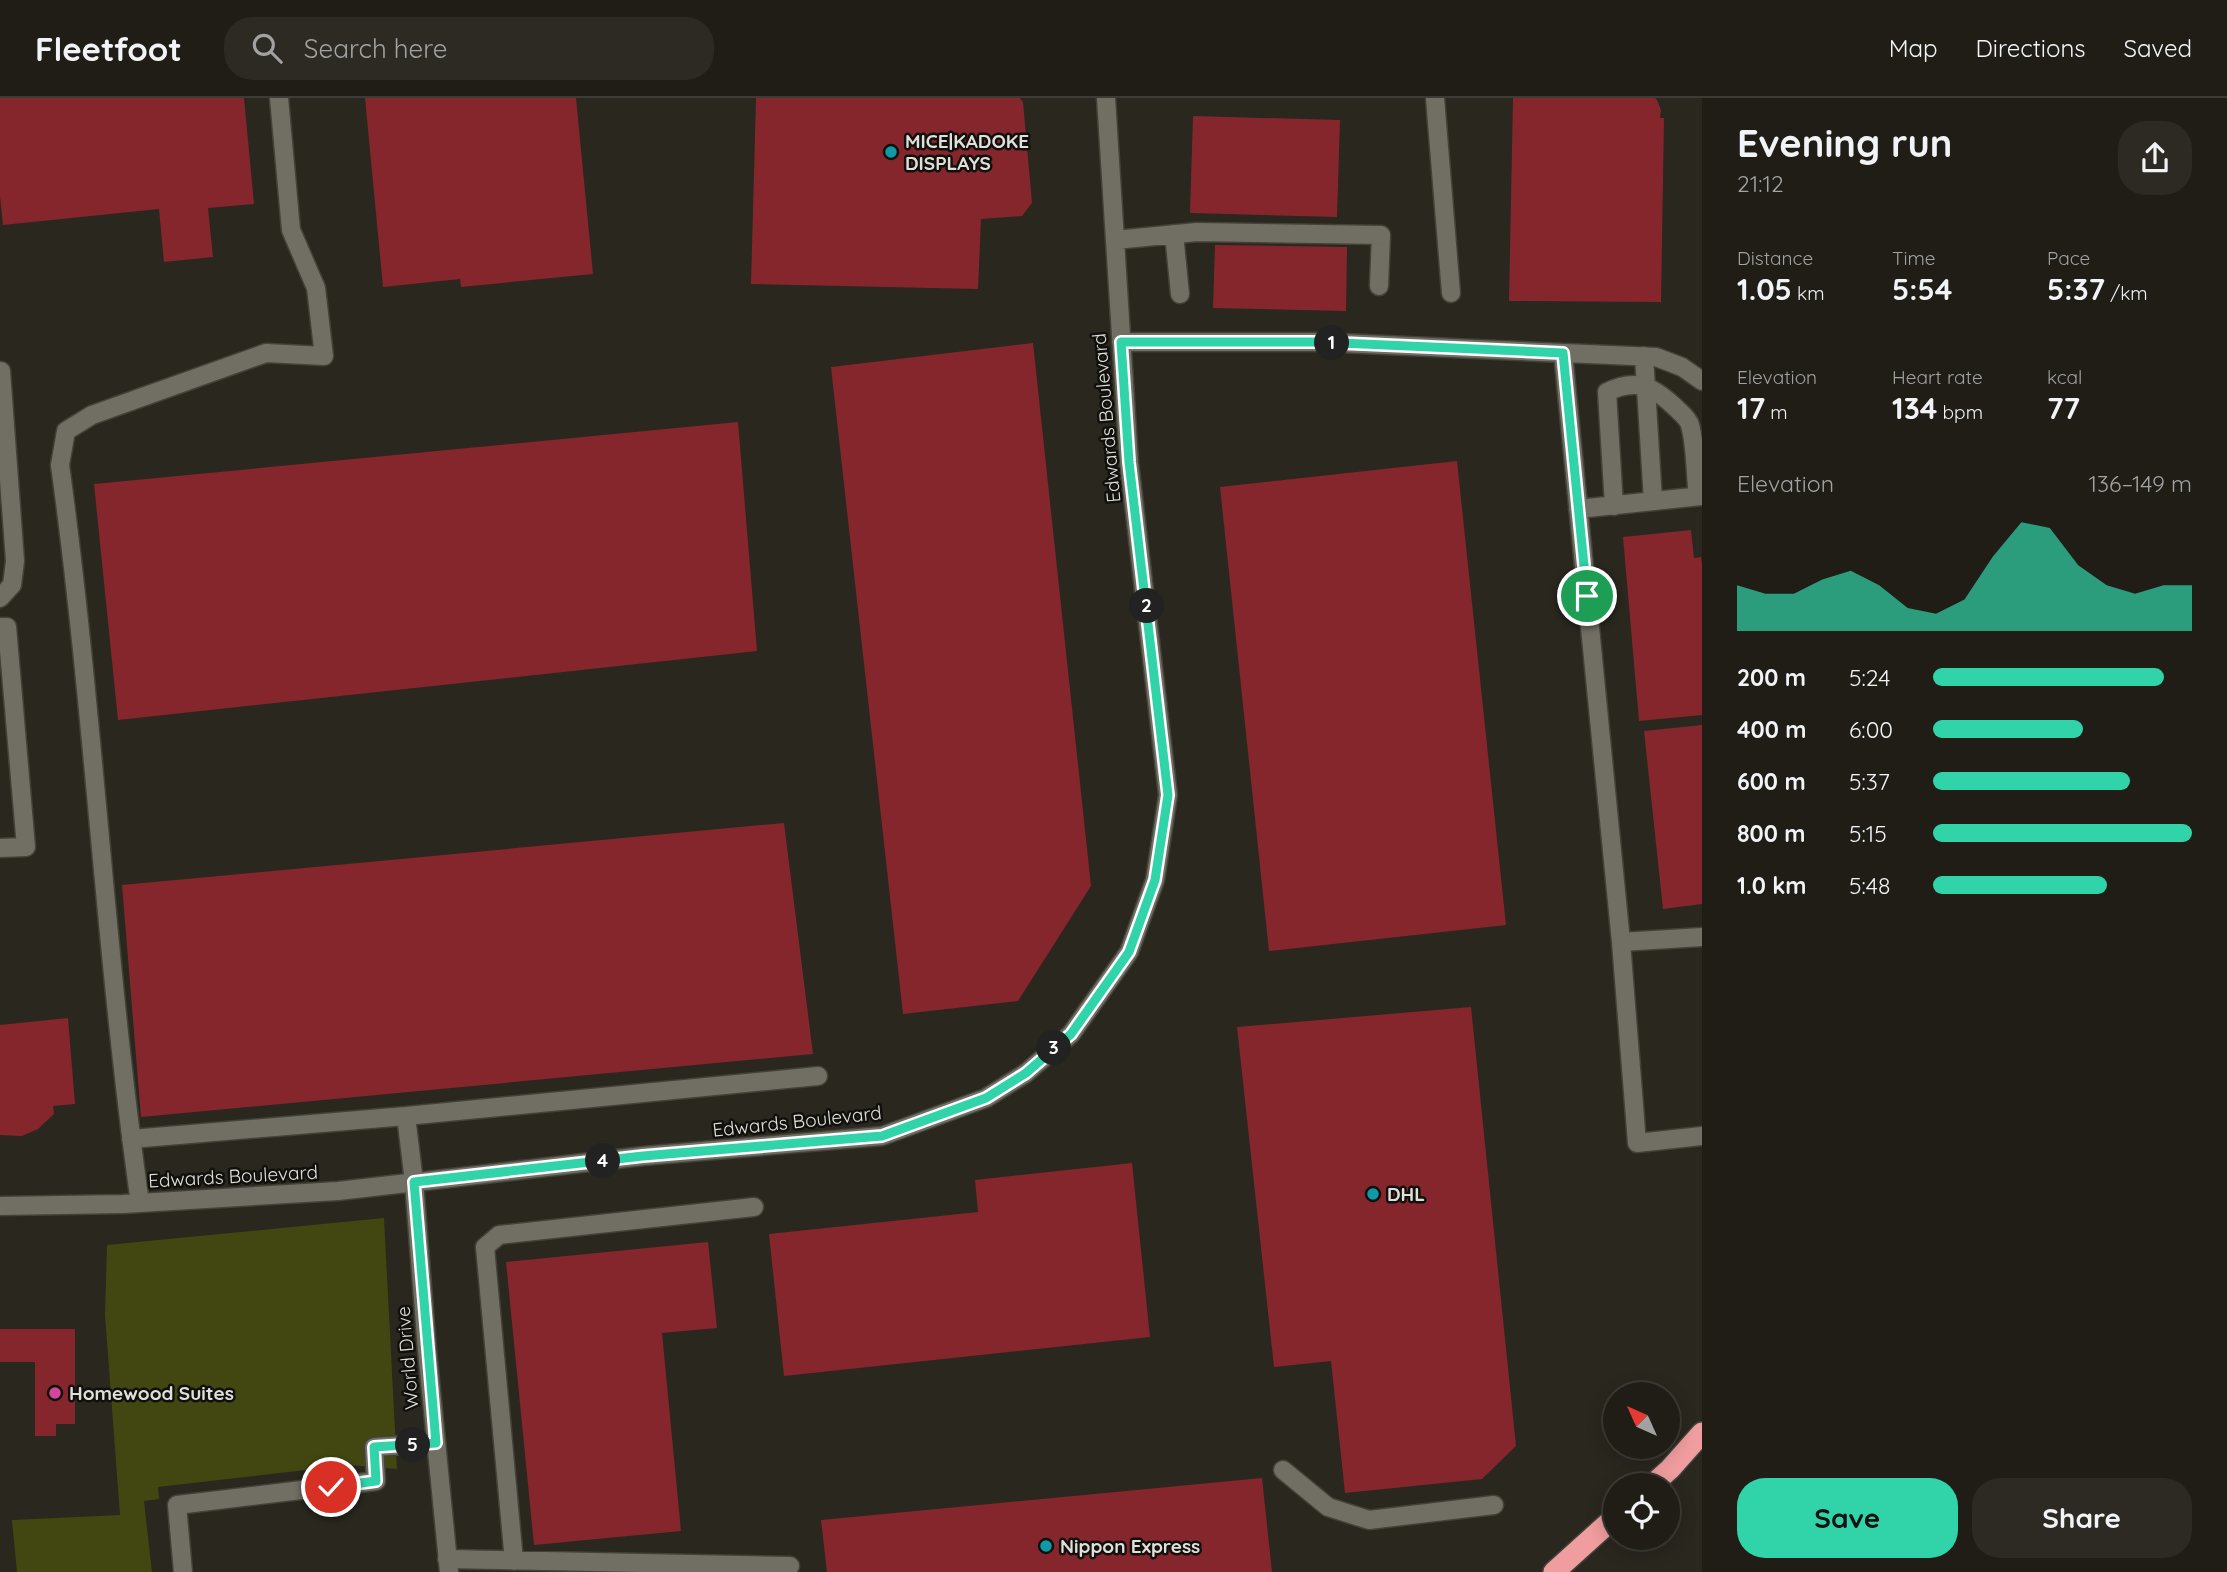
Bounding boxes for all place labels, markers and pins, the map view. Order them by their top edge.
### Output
place label: MICE|KADOKE DISPLAYS [905,129,1029,175]
marker: MICE|KADOKE DISPLAYS [883,144,899,160]
pin: 1 [1314,326,1350,360]
pin [1557,566,1617,626]
pin: 2 [1130,588,1164,624]
pin: 3 [1036,1030,1072,1066]
pin: 4 [586,1144,620,1178]
place label: DHL [1387,1182,1425,1206]
marker: DHL [1365,1186,1381,1202]
place label: Homewood Suites [69,1381,234,1405]
marker: Homewood Suites [47,1385,63,1401]
pin: 5 [396,1428,430,1462]
pin [301,1457,361,1517]
place label: Nippon Express [1060,1534,1200,1558]
marker: Nippon Express [1038,1538,1054,1554]

